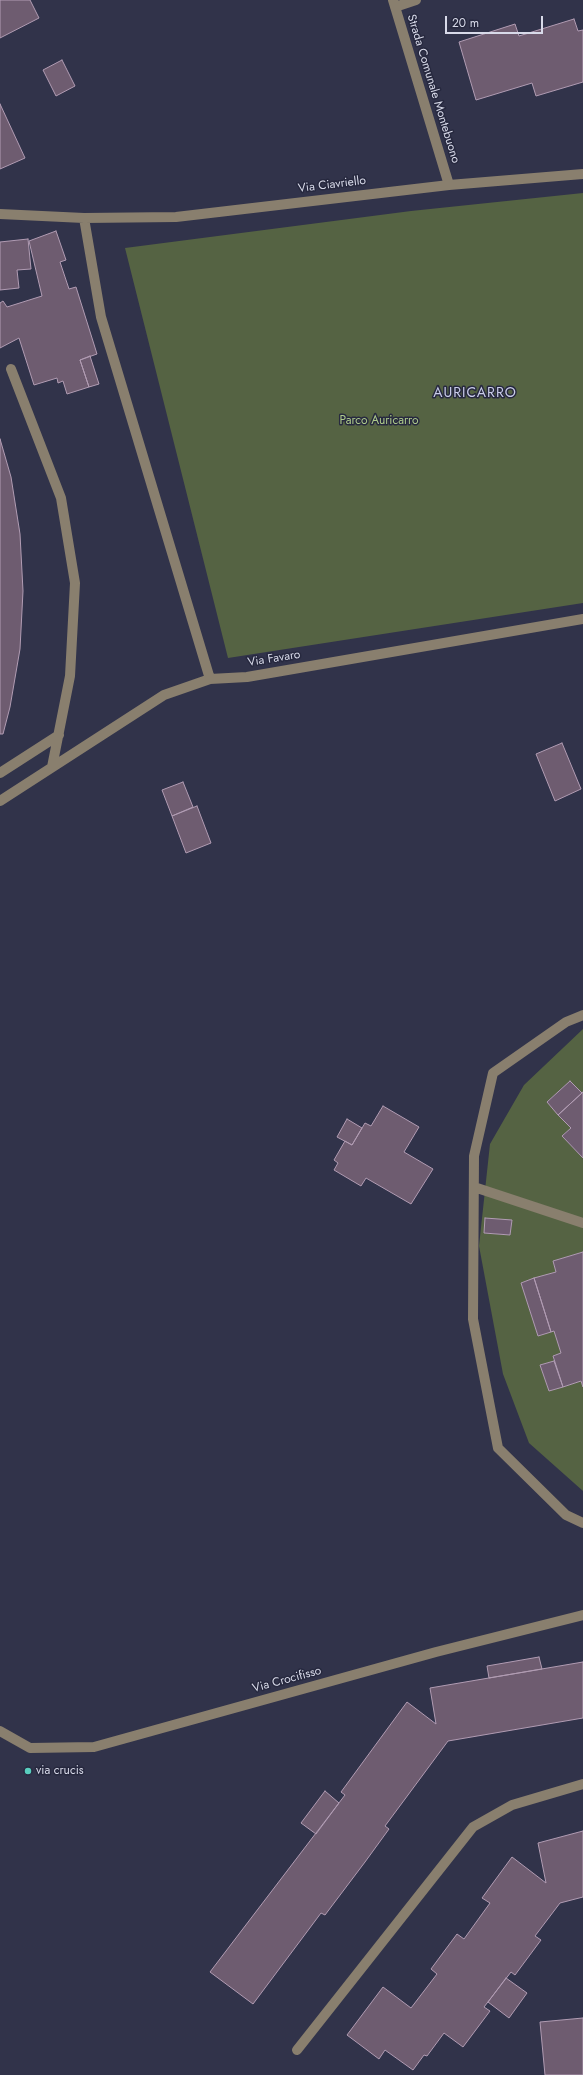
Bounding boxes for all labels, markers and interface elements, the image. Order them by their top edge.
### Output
scale bar [447,8,545,34]
street label: Strada Comunale Montebuono [403,13,463,165]
text: 20 m [452,14,479,32]
street label: Via Ciavriello [297,174,367,196]
district label: AURICARRO [433,386,517,402]
park label: Parco Auricarro [339,414,419,428]
street label: Via Favaro [247,648,301,670]
street label: Via Crocifisso [251,1664,323,1696]
place label: via crucis [36,1764,84,1778]
marker: via crucis [23,1766,33,1776]

